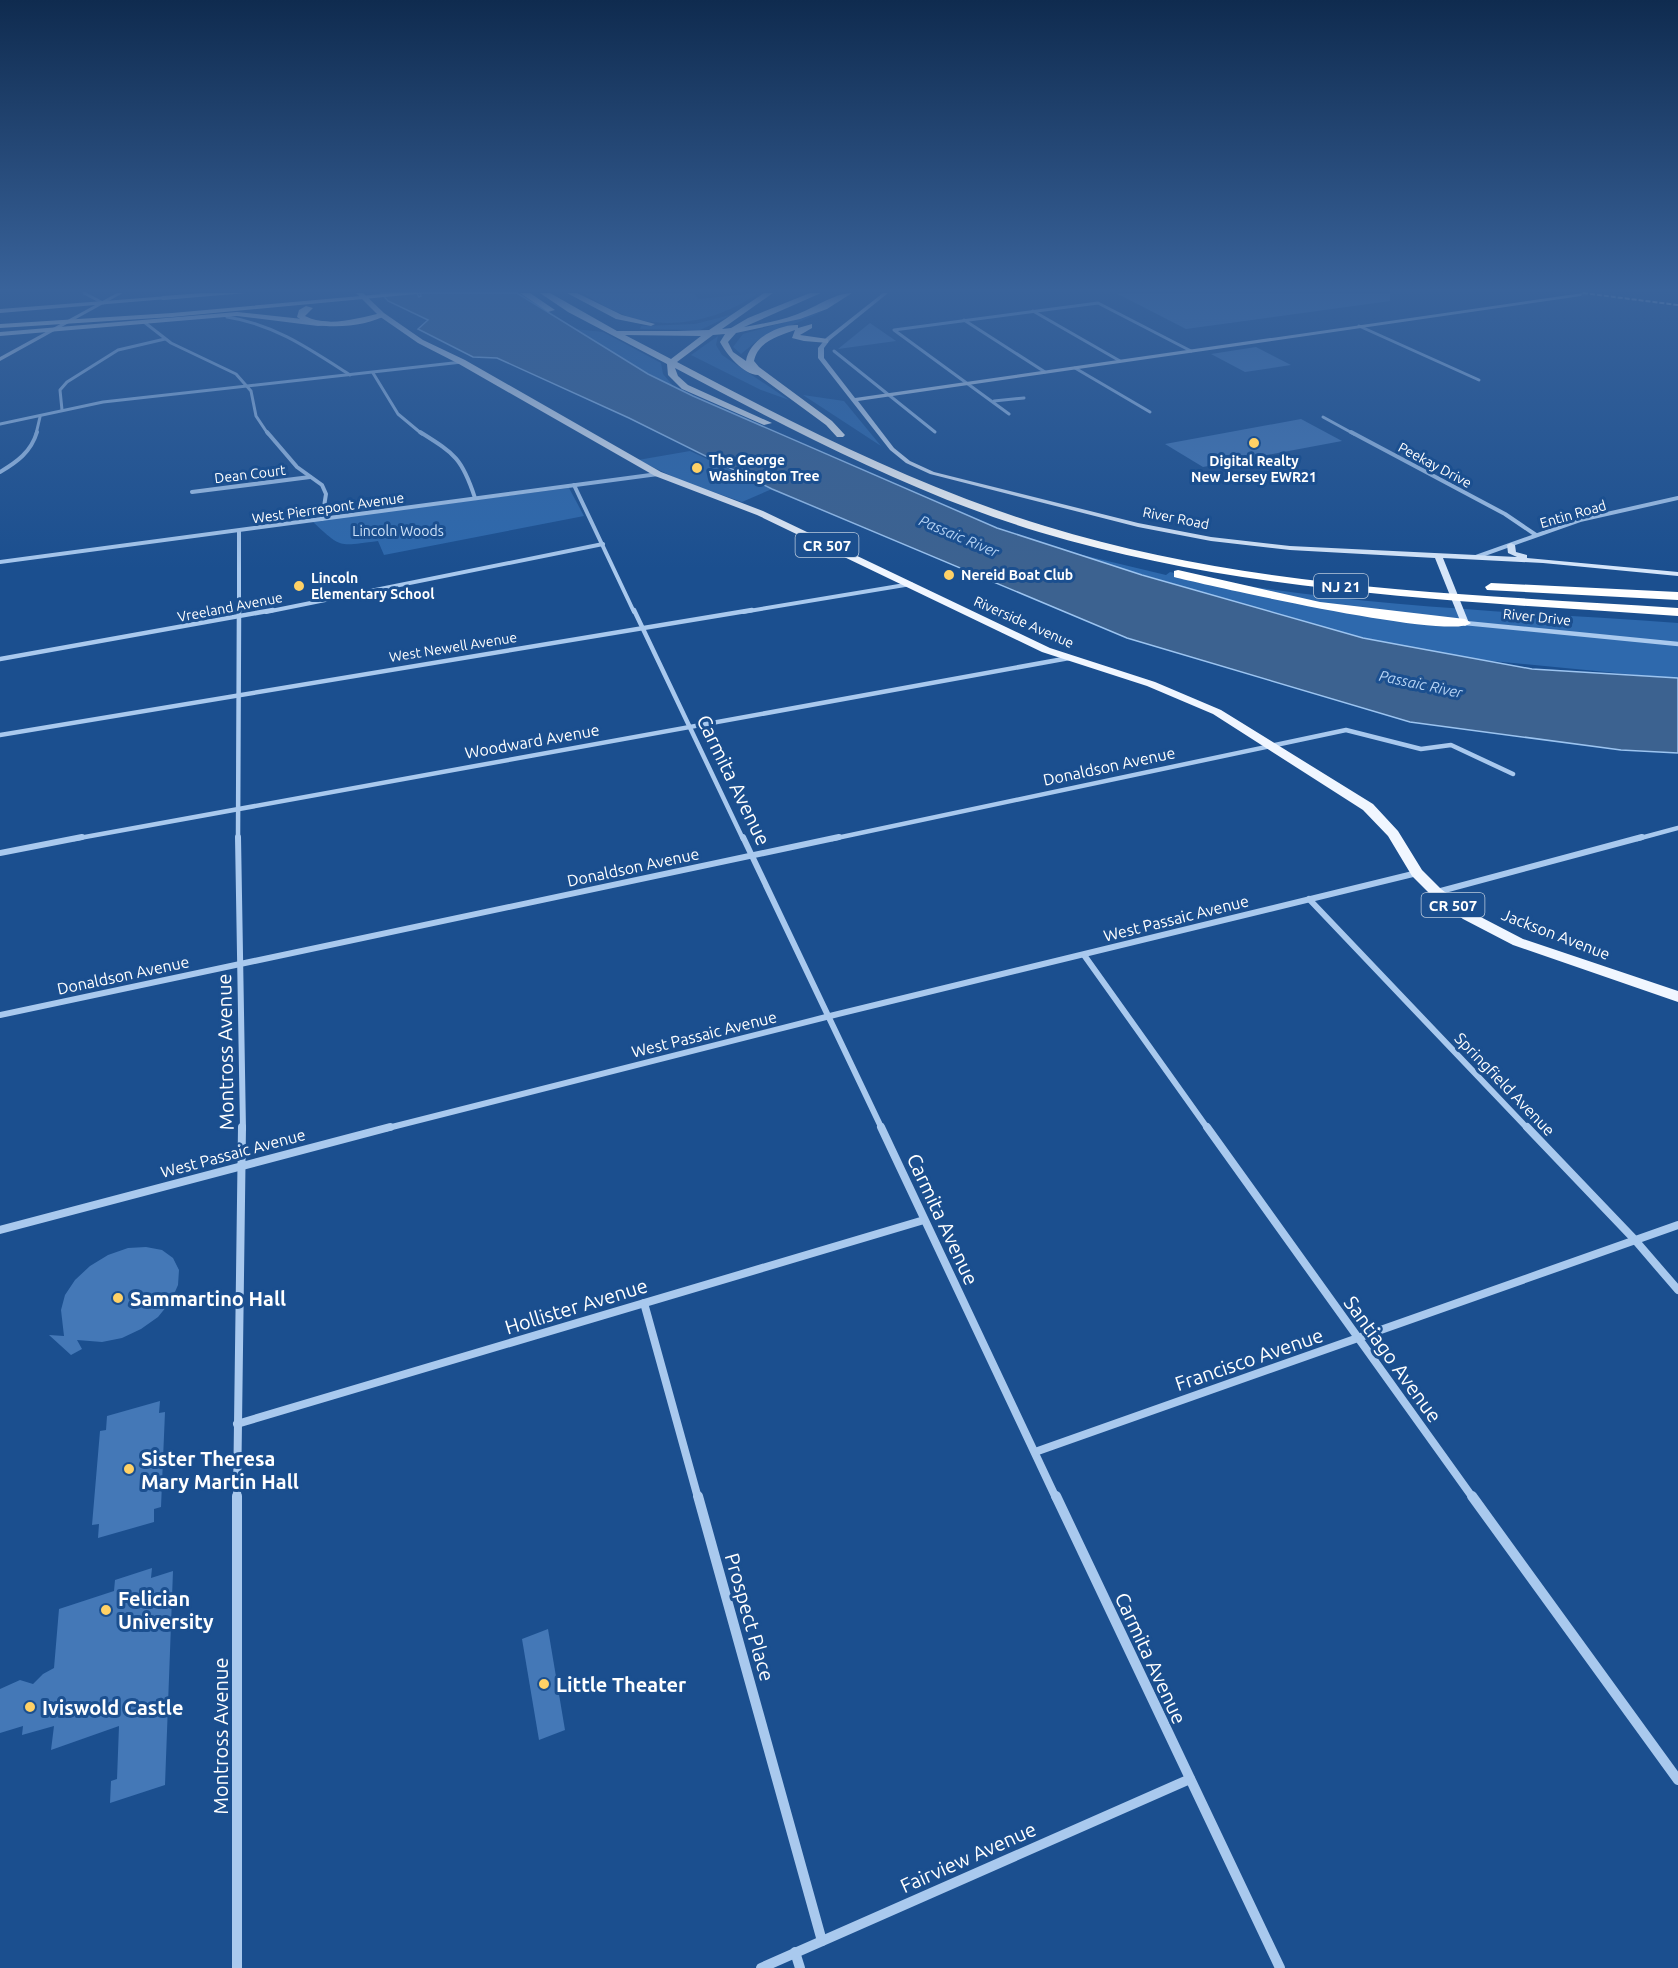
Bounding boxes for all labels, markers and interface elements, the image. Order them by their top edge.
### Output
marker: Digital Realty New Jersey EWR21 [1247,436,1261,450]
street label: Peekay Drive [1396,439,1474,491]
place label: The George Washington Tree [709,452,820,484]
place label: Digital Realty New Jersey EWR21 [1191,453,1317,485]
marker: The George Washington Tree [690,461,704,475]
street label: Dean Court [214,462,287,486]
street label: West Pierrepont Avenue [251,489,405,527]
street label: Entin Road [1538,497,1608,531]
street label: River Road [1141,504,1211,532]
water label: Passaic River [917,512,1003,561]
park label: Lincoln Woods [352,523,444,539]
road number: CR 507 [796,533,858,557]
place label: Nereid Boat Club [961,567,1073,583]
marker: Nereid Boat Club [942,568,956,582]
place label: Lincoln Elementary School [311,570,434,602]
road number: NJ 21 [1314,574,1368,598]
marker: Lincoln Elementary School [292,579,306,593]
street label: Vreeland Avenue [176,589,284,625]
street label: Riverside Avenue [972,593,1076,651]
street label: River Drive [1502,605,1572,629]
street label: West Newell Avenue [388,629,518,665]
water label: Passaic River [1378,667,1466,701]
street label: Carmita Avenue [692,711,776,849]
street label: Woodward Avenue [463,720,601,762]
street label: Donaldson Avenue [1041,743,1177,789]
street label: Donaldson Avenue [565,844,701,890]
street label: West Passaic Avenue [1102,891,1250,945]
road number: CR 507 [1422,893,1484,917]
street label: Jackson Avenue [1499,905,1613,963]
street label: Donaldson Avenue [55,952,191,998]
street label: Montross Avenue [212,973,238,1131]
street label: West Passaic Avenue [630,1007,778,1061]
street label: Springfield Avenue [1451,1029,1559,1139]
street label: West Passaic Avenue [159,1125,307,1181]
street label: Carmita Avenue [903,1150,983,1288]
street label: Hollister Avenue [502,1273,650,1339]
place label: Sammartino Hall [130,1287,286,1310]
marker: Sammartino Hall [111,1291,125,1305]
street label: Santiago Avenue [1340,1291,1446,1427]
street label: Francisco Avenue [1172,1323,1326,1395]
place label: Sister Theresa Mary Martin Hall [141,1447,299,1493]
marker: Sister Theresa Mary Martin Hall [122,1462,136,1476]
street label: Prospect Place [721,1550,779,1684]
place label: Felician University [118,1587,214,1633]
street label: Carmita Avenue [1111,1589,1191,1727]
marker: Felician University [99,1603,113,1617]
street label: Montross Avenue [209,1658,232,1814]
place label: Little Theater [556,1673,687,1696]
marker: Little Theater [537,1677,551,1691]
place label: Iviswold Castle [42,1696,183,1719]
marker: Iviswold Castle [23,1700,37,1714]
street label: Fairview Avenue [897,1817,1039,1897]

